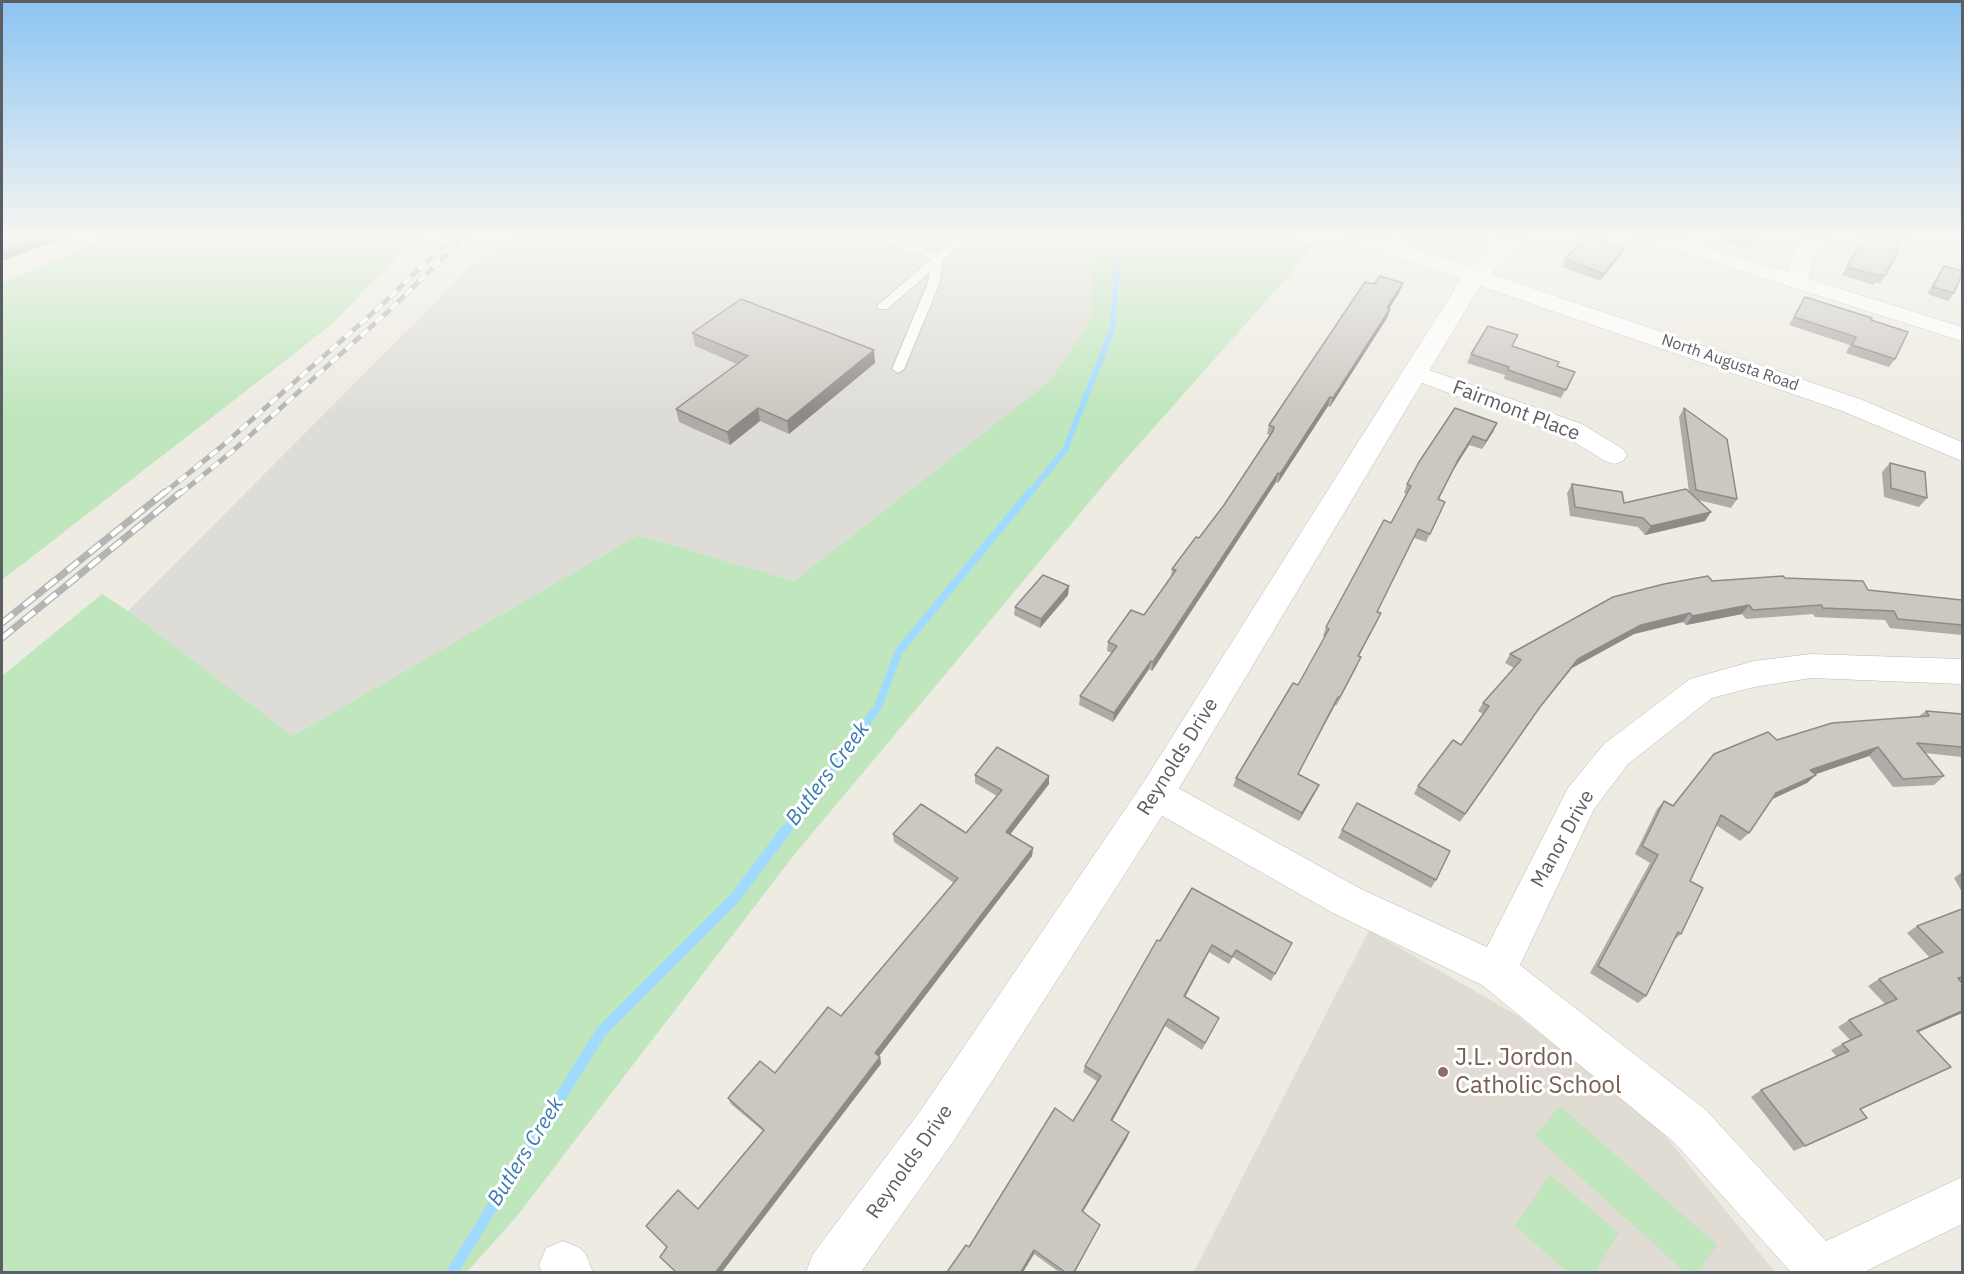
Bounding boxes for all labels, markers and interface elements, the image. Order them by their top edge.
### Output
street label: North Augusta Road [1659,330,1801,396]
street label: Fairmont Place [1449,376,1583,446]
street label: Reynolds Drive [1132,694,1224,820]
water label: Butlers Creek [781,717,875,831]
street label: Manor Drive [1526,786,1600,892]
place label: J.L. Jordon Catholic School [1455,1044,1622,1100]
marker: J.L. Jordon Catholic School [1436,1065,1450,1079]
water label: Butlers Creek [483,1093,569,1211]
street label: Reynolds Drive [862,1100,958,1224]

